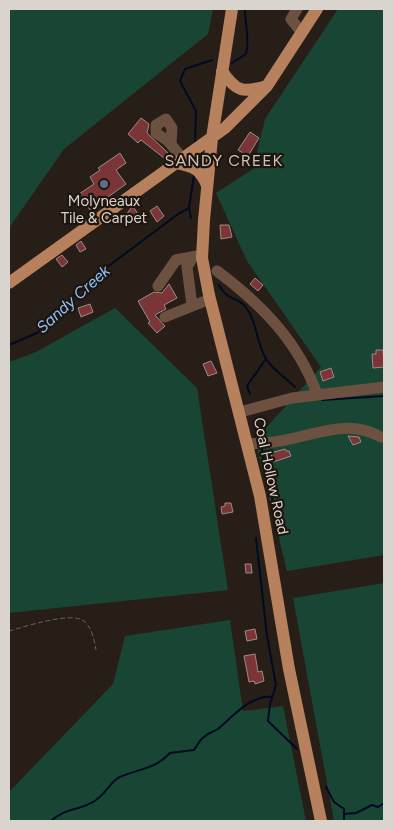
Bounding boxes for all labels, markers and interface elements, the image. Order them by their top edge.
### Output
district label: SANDY CREEK [165,151,283,170]
marker: Molyneaux Tile & Carpet [98,178,110,190]
place label: Molyneaux Tile & Carpet [61,192,148,227]
water label: Sandy Creek [32,260,115,337]
street label: Coal Hollow Road [250,416,292,536]

